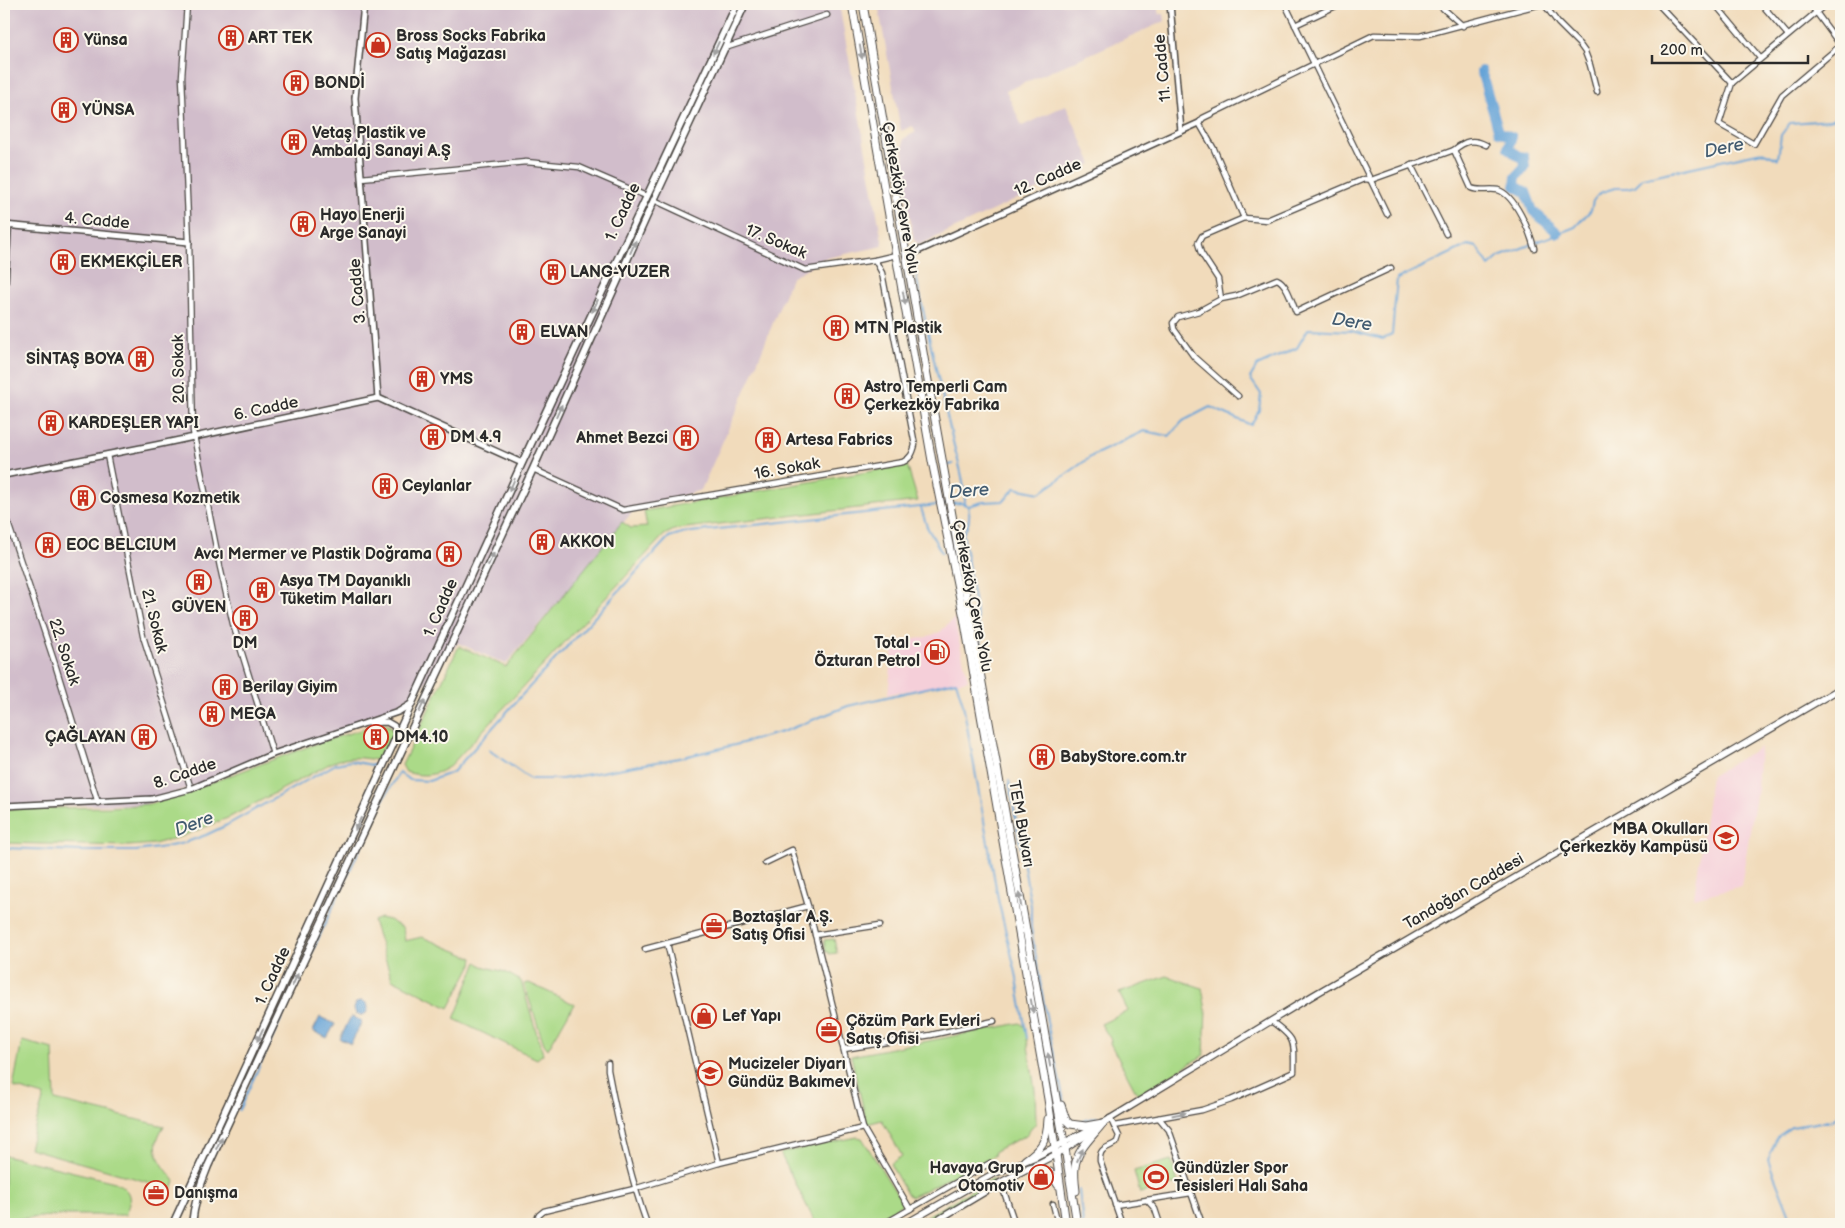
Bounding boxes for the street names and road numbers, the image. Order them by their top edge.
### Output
street label: 11. Cadde [1151,33,1175,103]
street label: Çerkezköy Çevre Yolu [877,120,923,276]
street label: 12. Cadde [1012,155,1085,201]
street label: 1. Cadde [601,179,645,244]
street label: 4. Cadde [64,209,131,233]
street label: 17. Sokak [743,221,809,263]
street label: 3. Cadde [346,257,370,324]
street label: 20. Sokak [169,334,189,404]
street label: 6. Cadde [232,393,300,425]
street label: 16. Sokak [753,454,821,484]
street label: Çerkezköy Çevre Yolu [948,518,996,674]
street label: 1. Cadde [420,575,462,640]
street label: 21. Sokak [137,587,171,655]
street label: 22. Sokak [44,616,84,688]
street label: 8. Cadde [151,754,219,794]
street label: TEM Bulvarı [1004,779,1038,869]
street label: Tandoğan Caddesi [1400,850,1528,934]
street label: 1. Cadde [251,943,295,1008]

